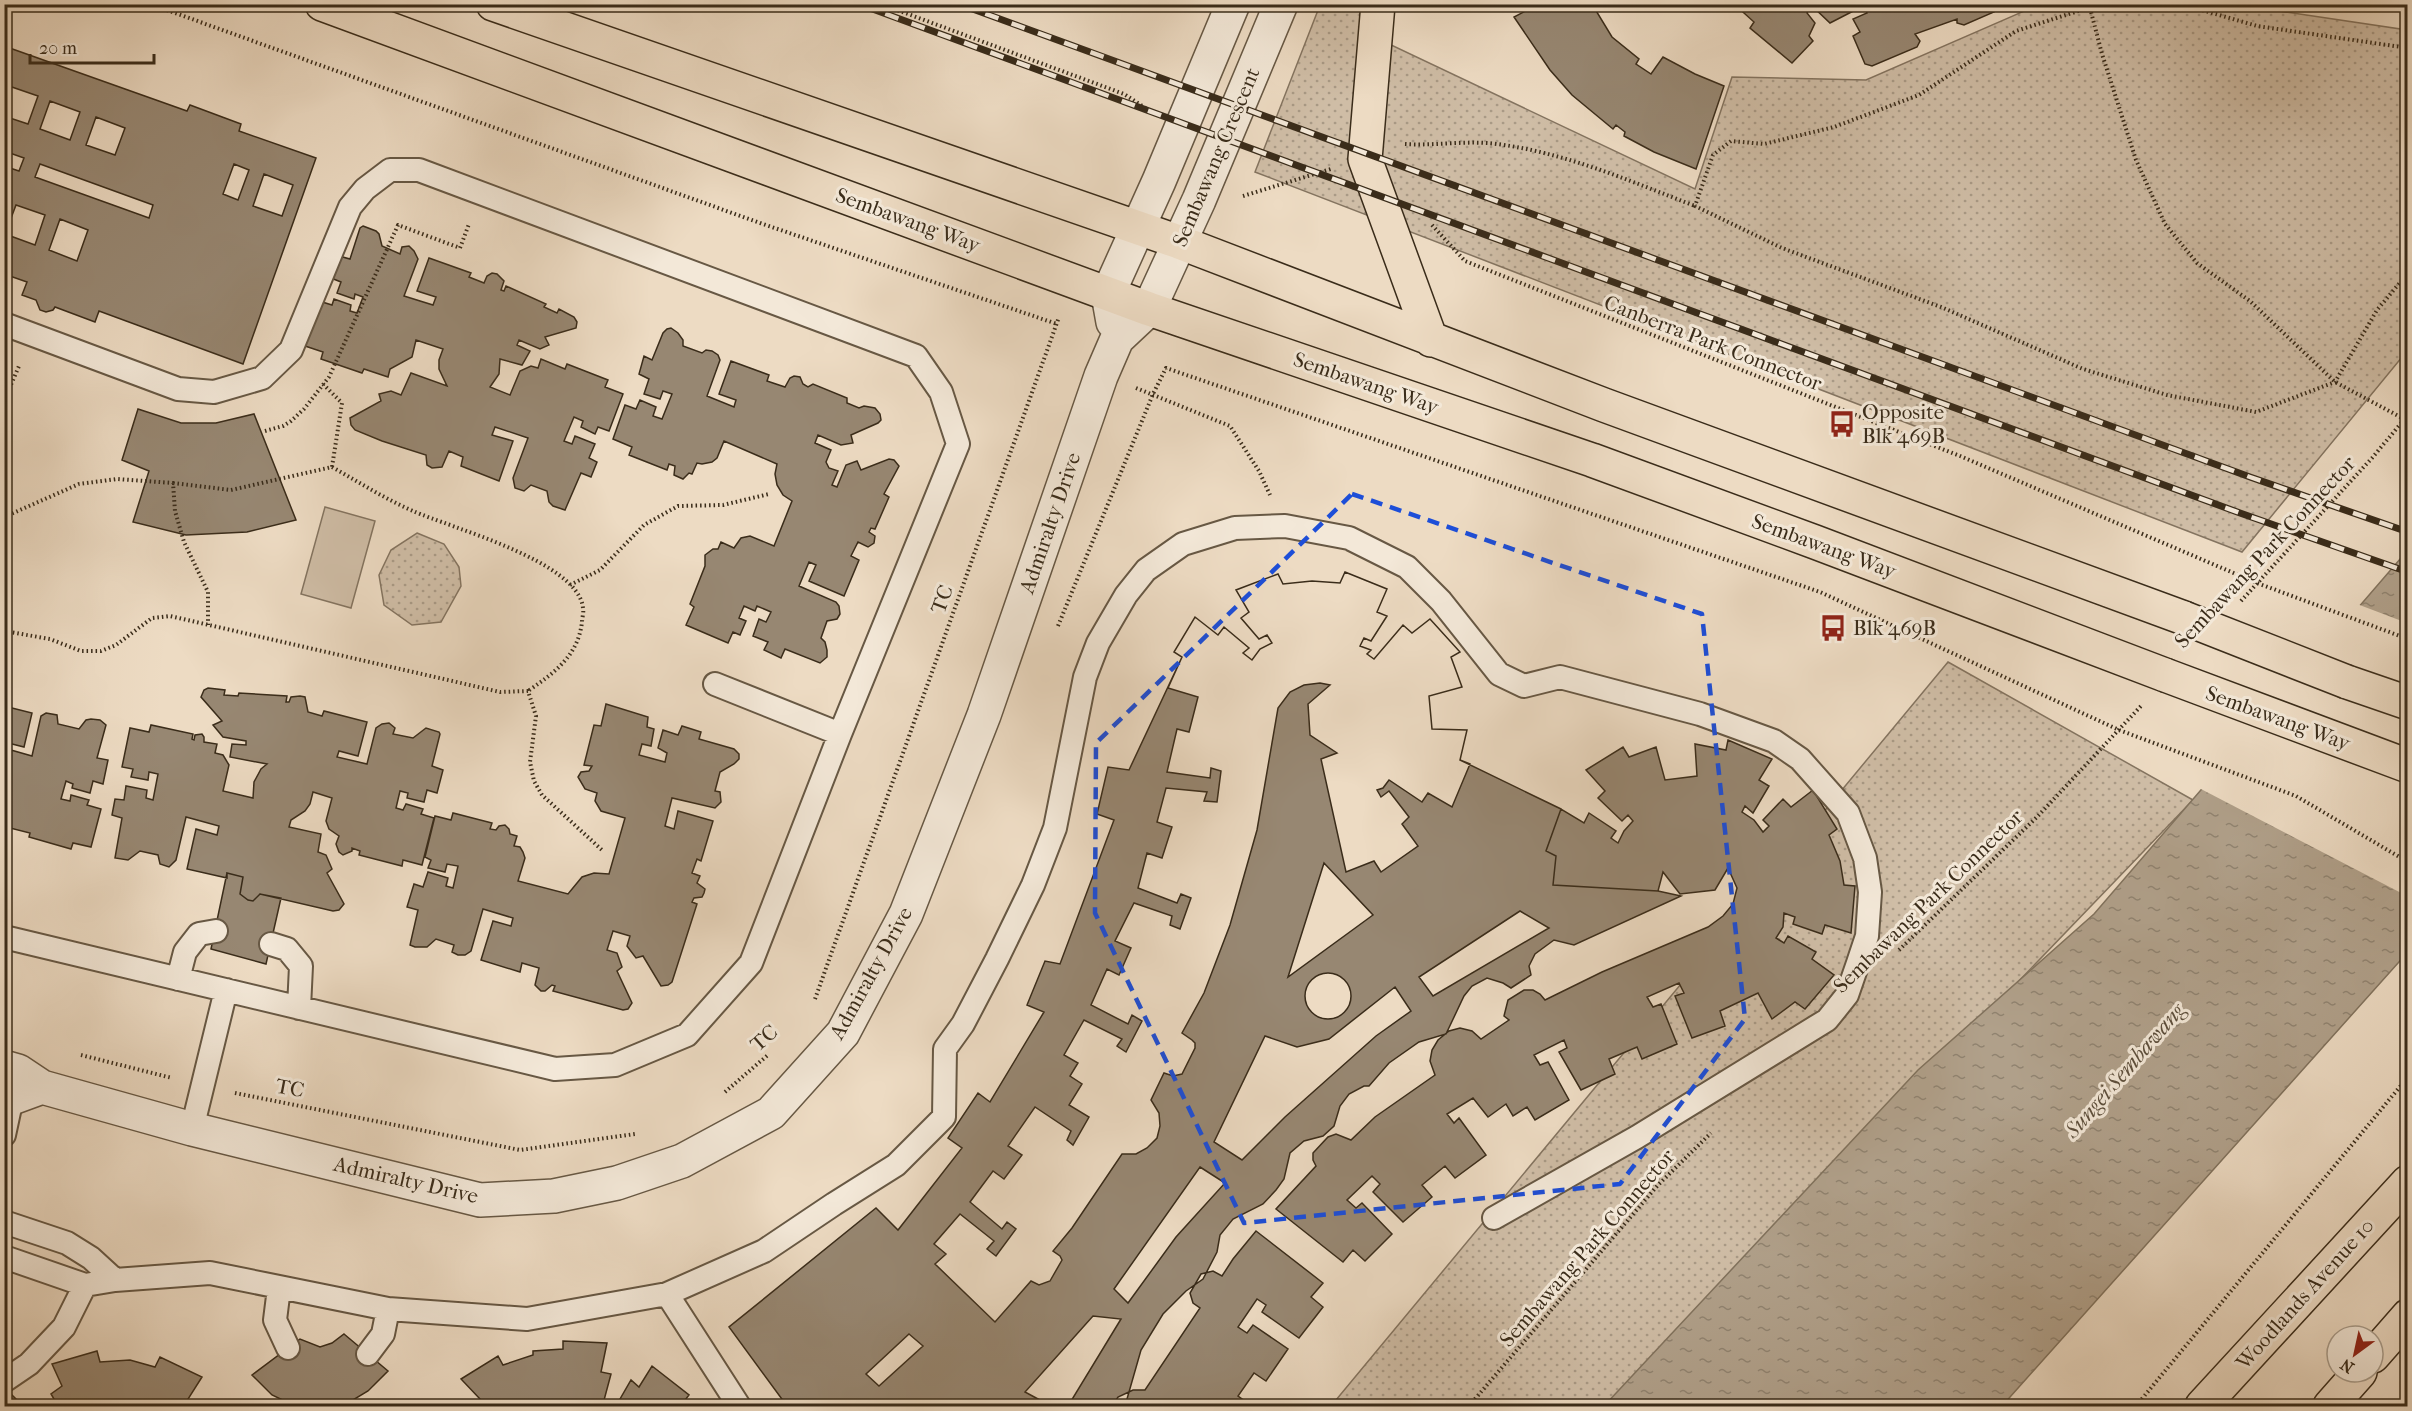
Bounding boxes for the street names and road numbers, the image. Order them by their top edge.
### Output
street label: Sembawang Crescent [1167,63,1265,250]
street label: Sembawang Way [833,183,984,257]
street label: Canberra Park Connector [1601,290,1825,396]
street label: Sembawang Way [1290,347,1442,419]
street label: Admiralty Drive [1014,449,1085,598]
street label: Sembawang Park Connector [2170,451,2360,653]
street label: Sembawang Way [1749,509,1900,583]
street label: TC [926,582,958,616]
street label: Sembawang Way [2203,681,2354,755]
street label: Sembawang Park Connector [1828,804,2028,998]
street label: Admiralty Drive [824,903,917,1044]
street label: TC [745,1020,783,1056]
street label: TC [274,1074,306,1102]
street label: Sembawang Park Connector [1495,1144,1679,1352]
street label: Admiralty Drive [330,1151,481,1208]
street label: Woodlands Avenue 10 [2230,1214,2379,1375]

